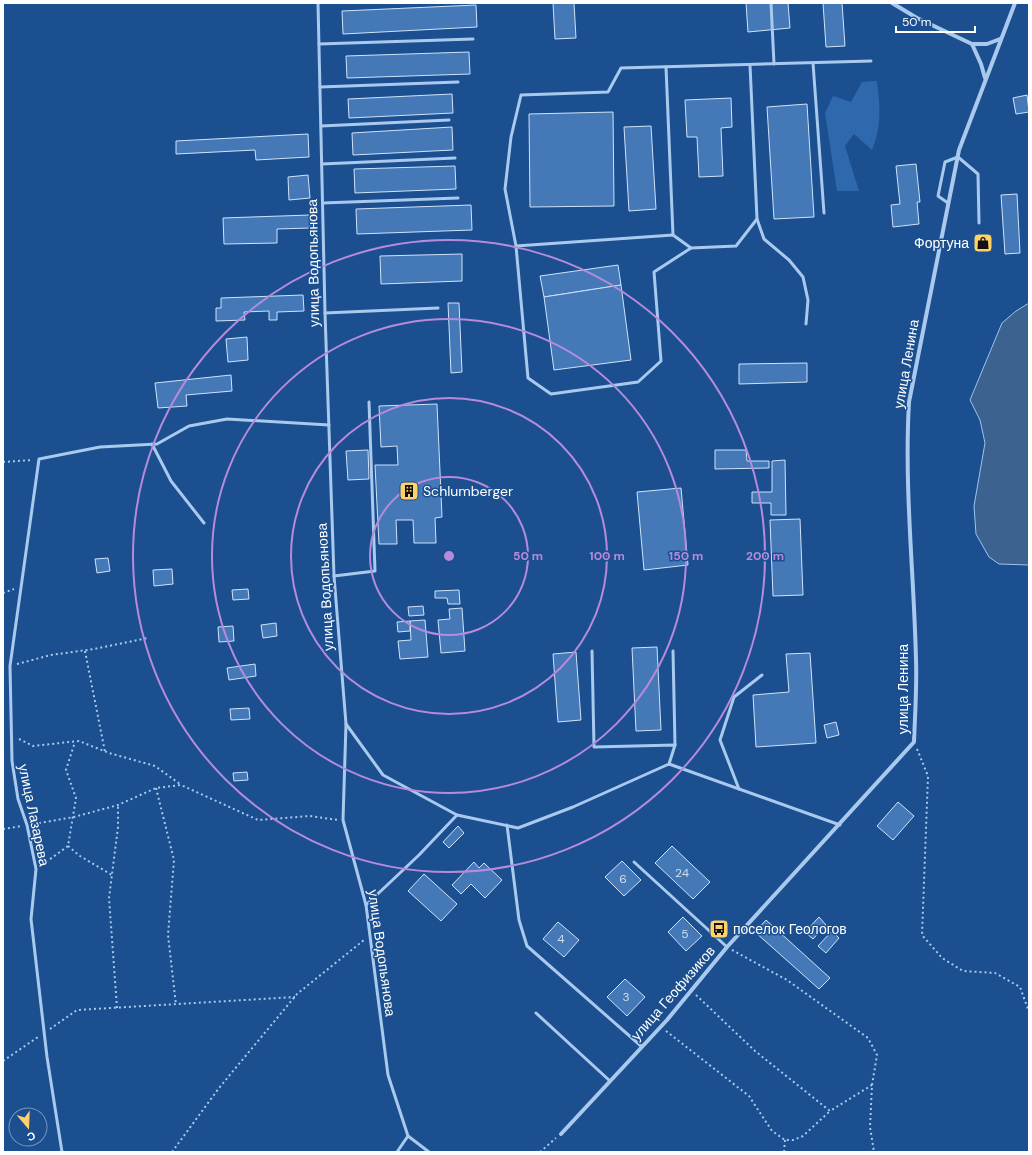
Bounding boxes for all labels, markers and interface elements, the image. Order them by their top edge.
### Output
scale bar [896,8,975,34]
text: 50 m [902,14,931,30]
street label: улица Водопьянова [303,199,323,327]
shop icon: Фортуна [972,232,994,254]
place label: Фортуна [914,234,969,252]
street label: улица Ленина [889,318,923,410]
building icon: Schlumberger [398,480,420,502]
place label: Schlumberger [423,482,513,500]
street label: улица Водопьянова [313,522,337,651]
text: 50 m [513,548,543,564]
text: 100 m [589,548,625,564]
text: 150 m [669,548,703,564]
text: 200 m [746,548,784,564]
centre of rings [442,549,456,563]
street label: улица Ленина [894,644,912,734]
street label: улица Лазарева [14,762,54,868]
house number: 24 [675,865,689,881]
house number: 6 [619,871,627,887]
street label: улица Водопьянова [364,888,400,1018]
bus stop icon: поселок Геологов [708,918,730,940]
place label: поселок Геологов [733,920,847,938]
house number: 5 [681,926,689,942]
house number: 4 [557,931,565,947]
street label: улица Геофизиков [627,942,719,1044]
house number: 3 [622,989,630,1005]
north arrow [8,1107,48,1147]
text: С [25,1129,37,1144]

